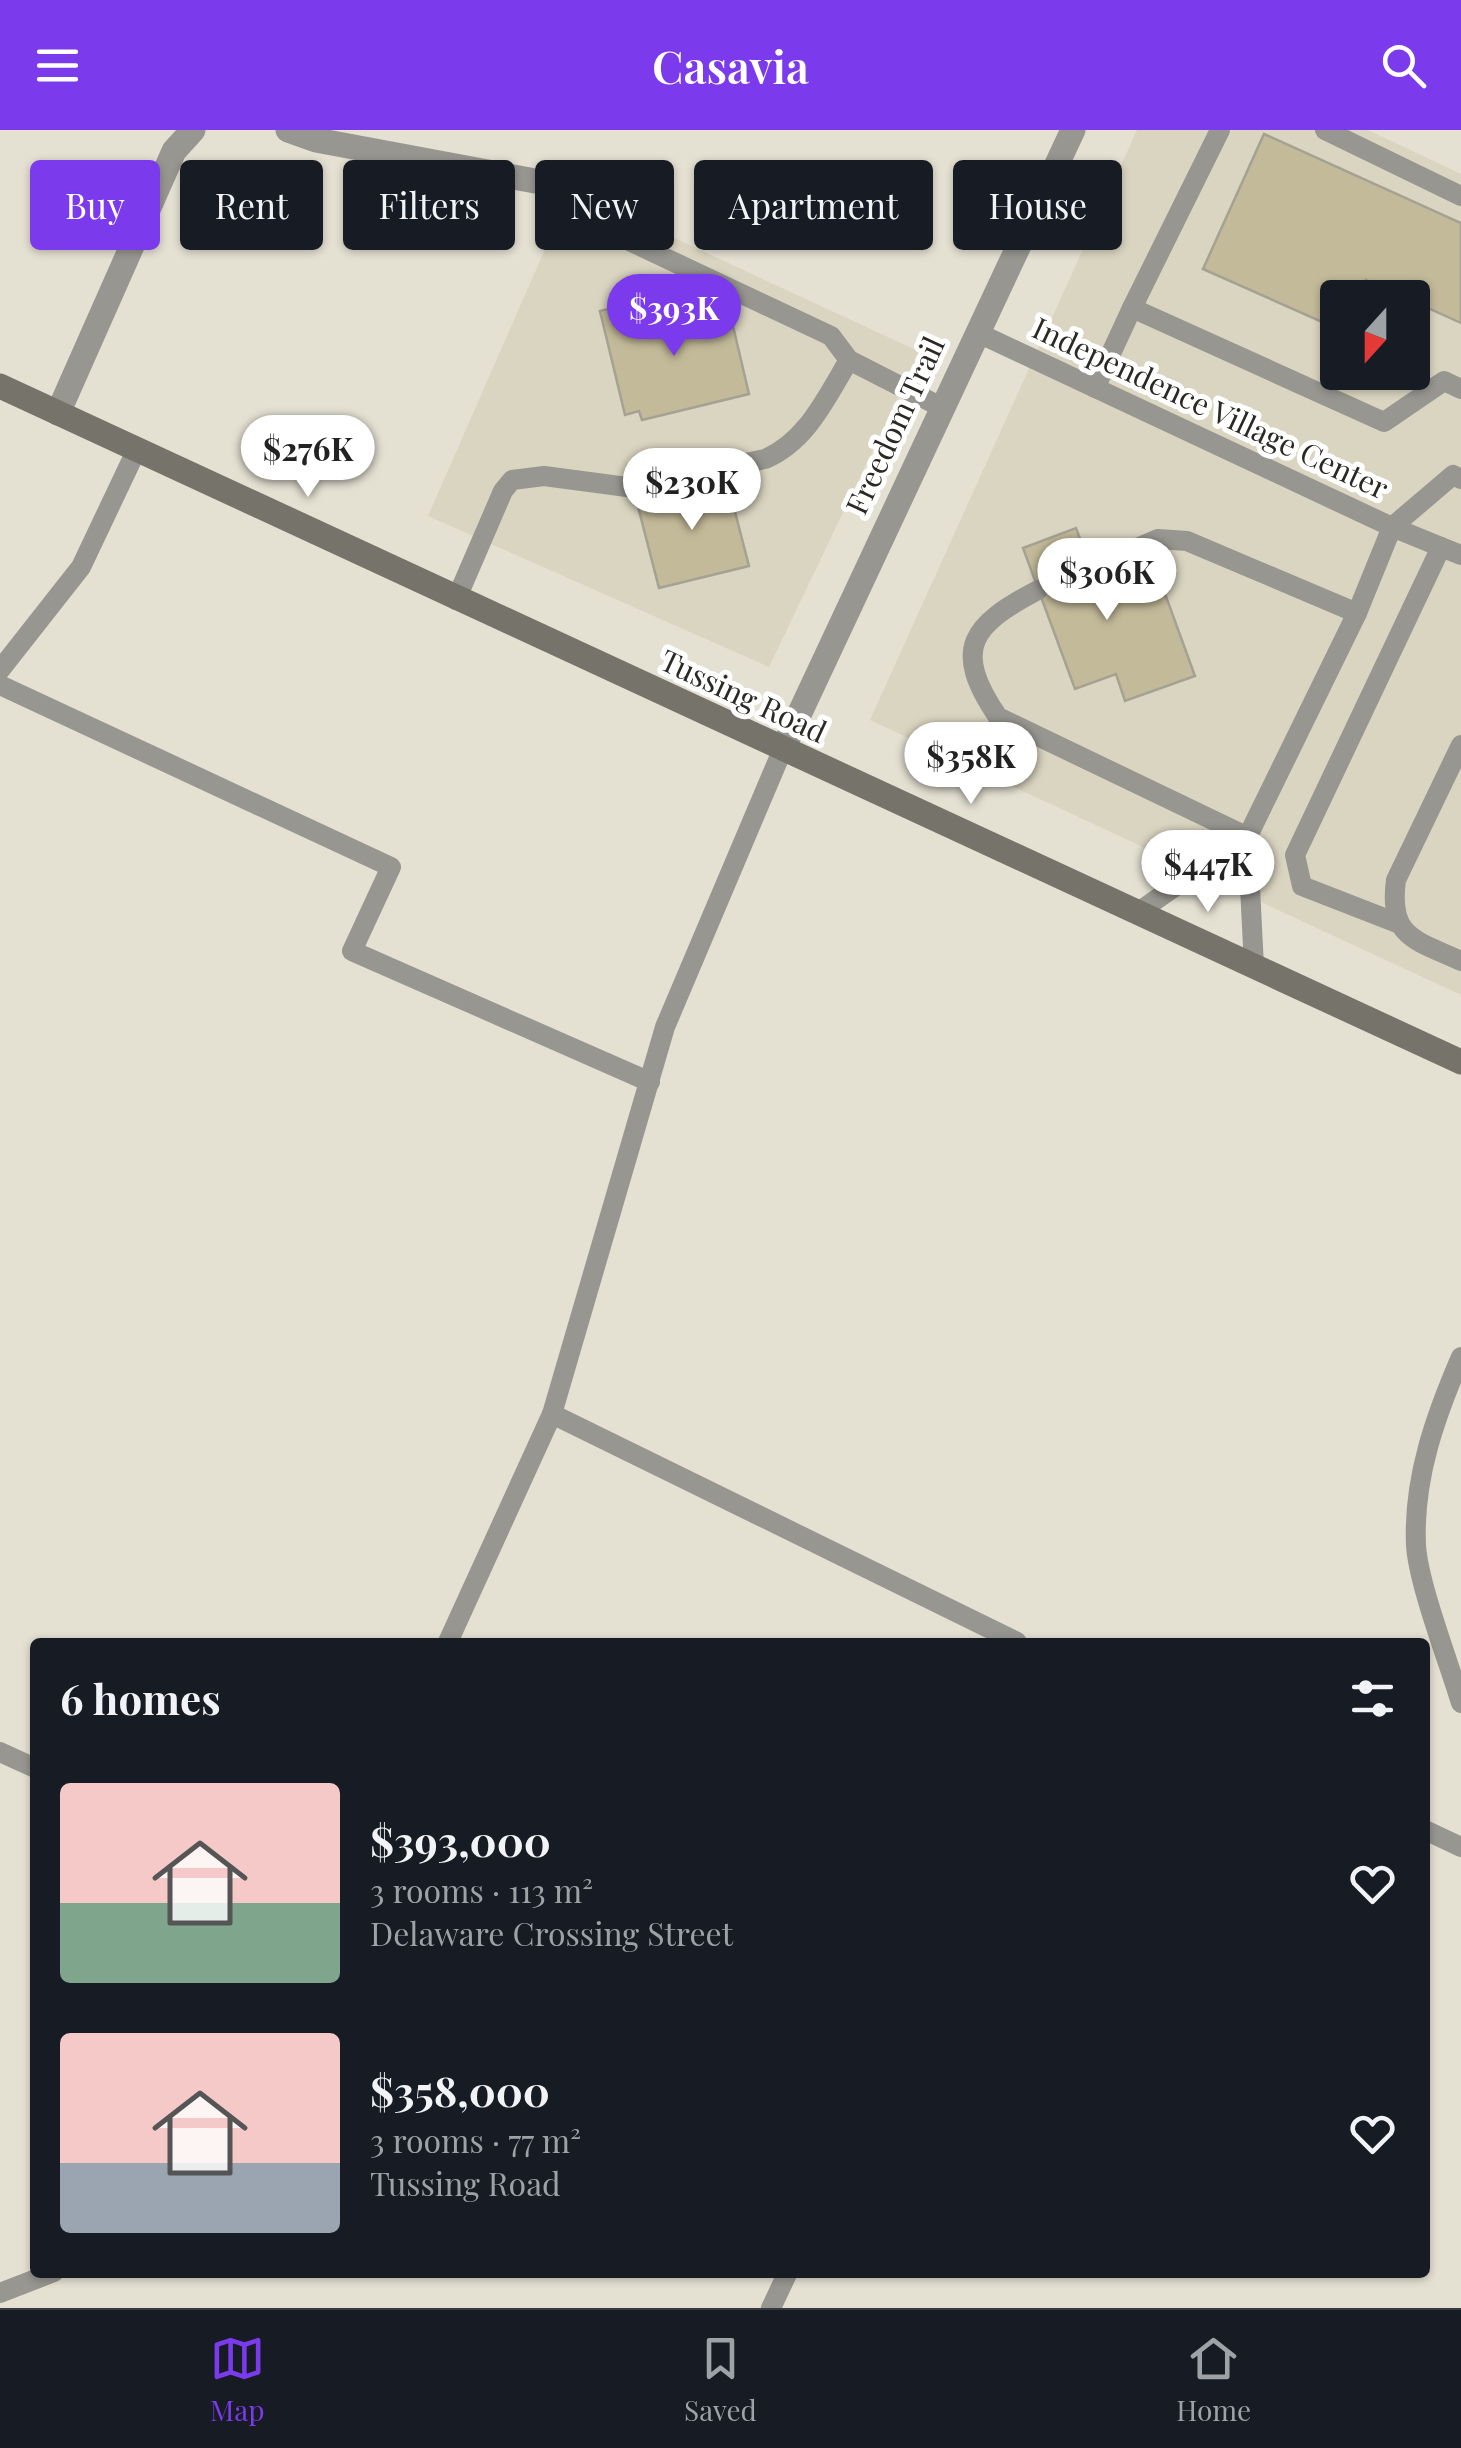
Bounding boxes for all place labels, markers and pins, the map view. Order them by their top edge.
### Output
pin: $393K [604,274,744,359]
pin: $276K [238,415,378,500]
pin: $230K [622,448,762,533]
pin: $306K [1037,538,1177,623]
pin: $358K [901,722,1041,807]
pin: $447K [1138,830,1278,915]

